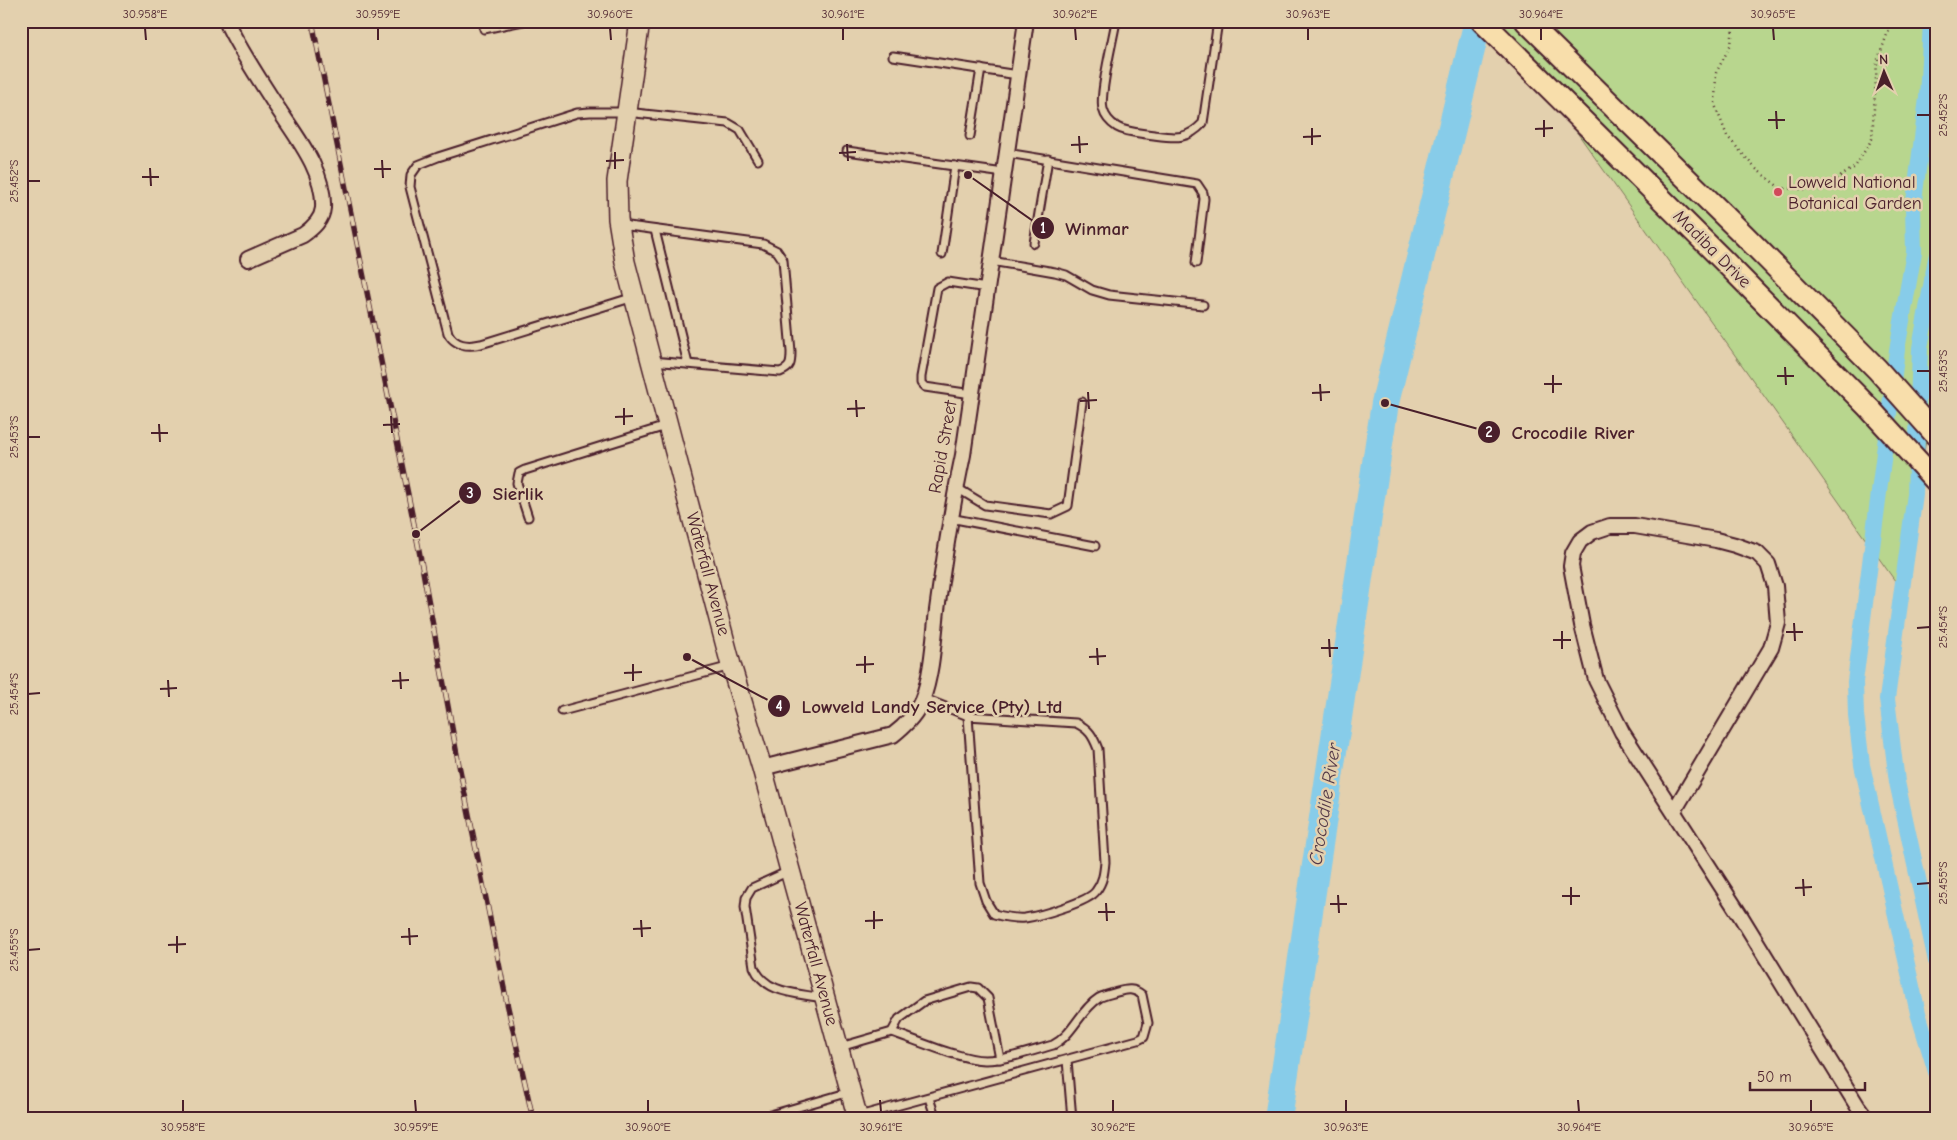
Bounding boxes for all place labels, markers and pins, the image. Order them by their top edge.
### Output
place label: Lowveld National Botanical Garden [1788,172,1922,214]
marker: Lowveld National Botanical Garden [1772,186,1784,198]
callout: Winmar [1031,211,1139,245]
callout: Crocodile River [1476,415,1644,449]
callout: Sierlik [458,476,553,510]
callout: Lowveld Landy Service (Pty) Ltd [767,689,1073,723]

